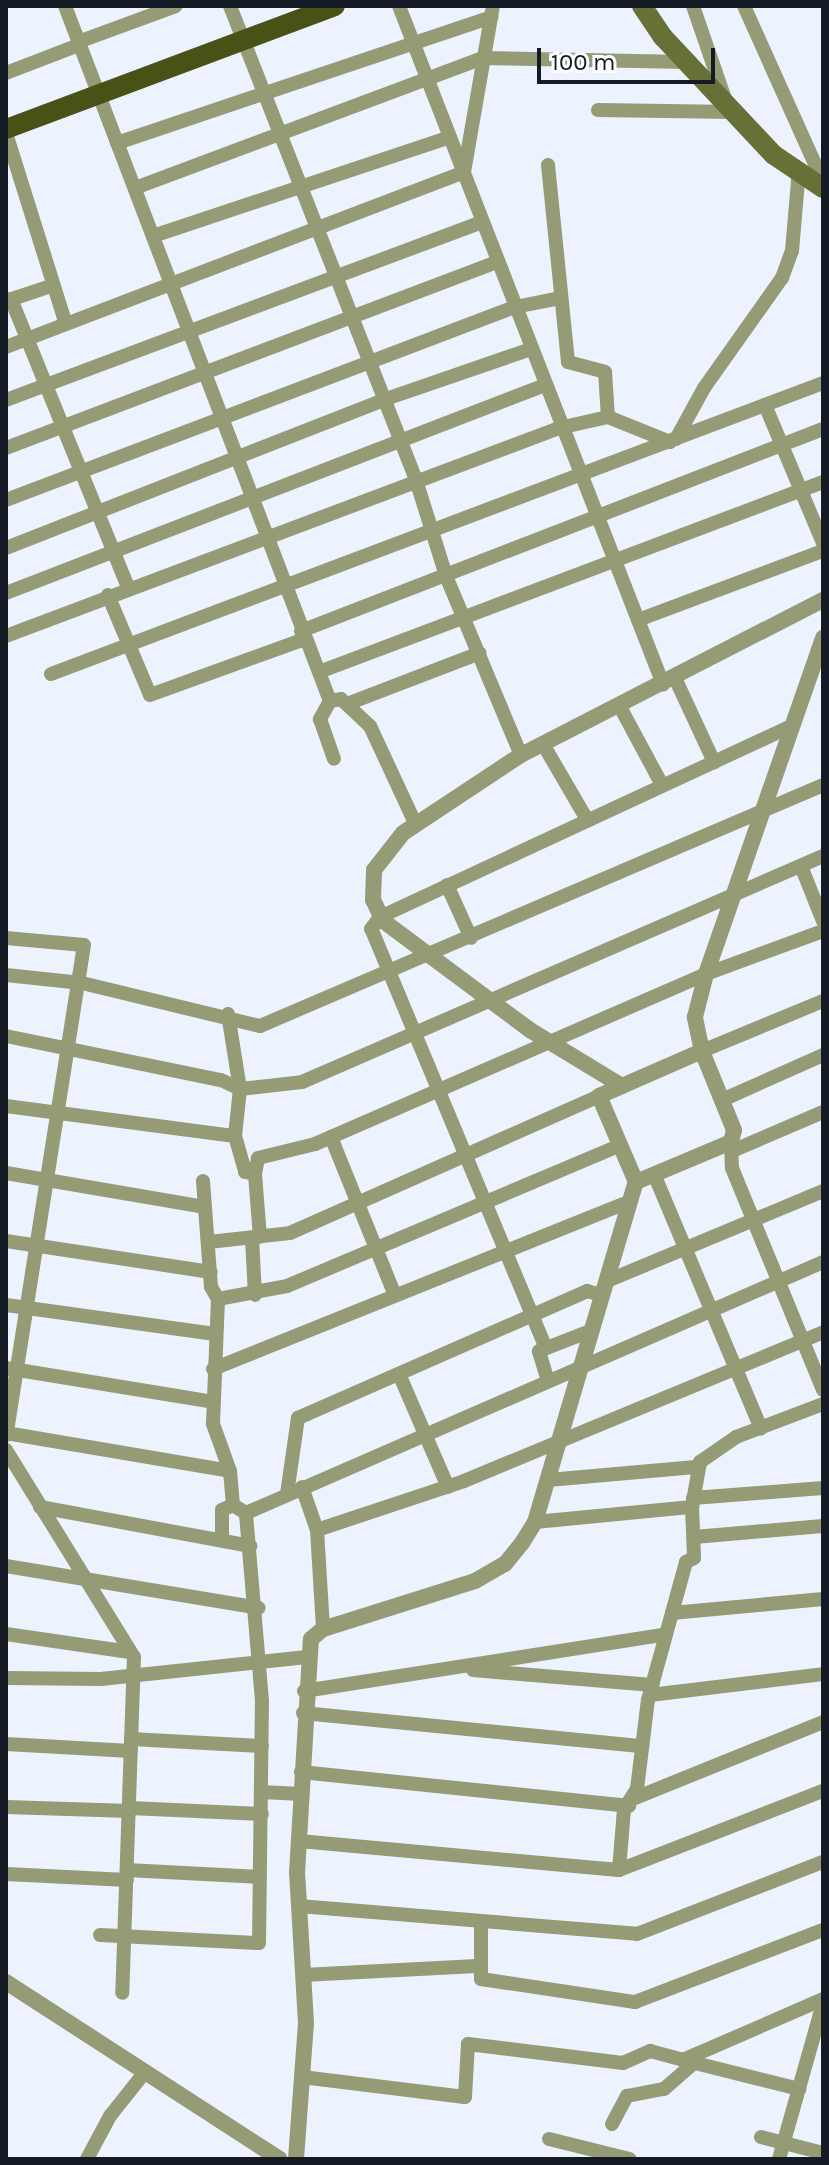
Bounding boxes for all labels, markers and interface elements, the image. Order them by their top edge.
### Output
scale bar [541,32,719,82]
text: 100 m [551,48,616,76]

